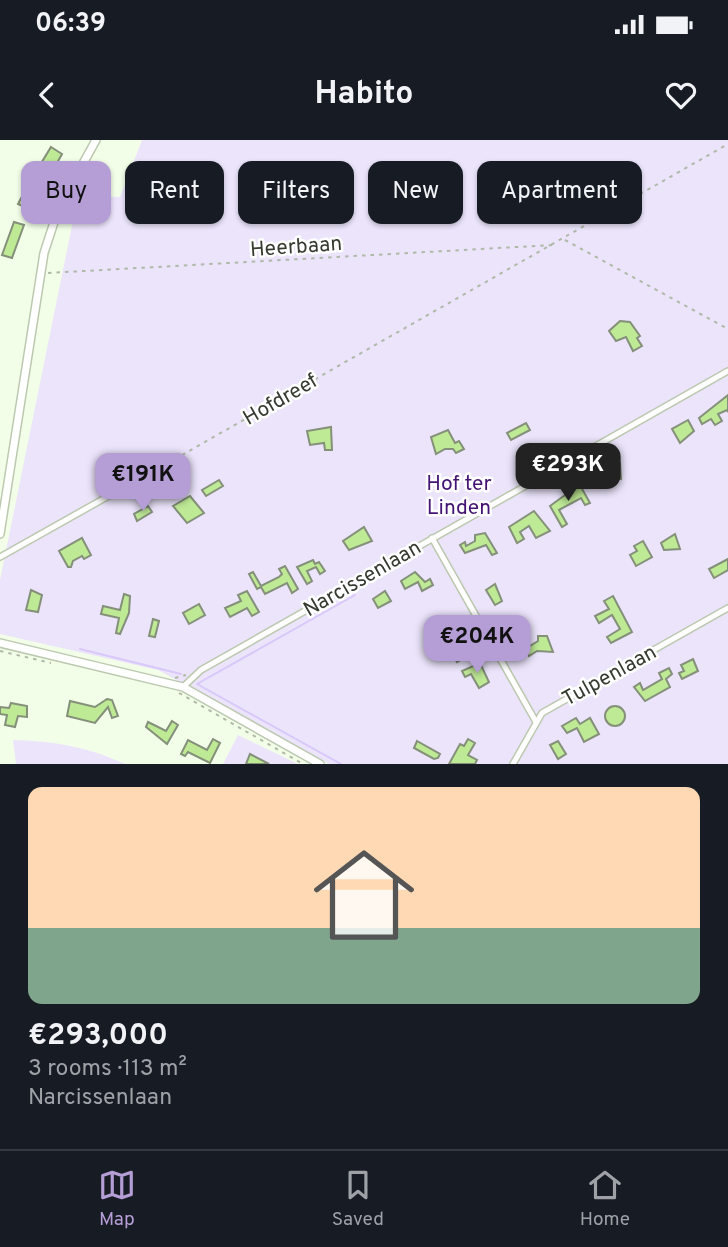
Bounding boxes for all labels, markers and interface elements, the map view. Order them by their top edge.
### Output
text: 06:39 [35,8,106,41]
text: Habito [315,75,414,115]
icon: back [28,76,66,114]
icon: heart [662,76,700,114]
chip: Buy [21,161,111,224]
chip: Rent [125,161,224,224]
chip: Filters [238,161,354,224]
chip: New [368,161,463,224]
chip: Apartment [477,161,642,224]
street label: Heerbaan [249,231,343,264]
street label: Hofdreef [239,368,323,432]
pin: €293K [519,444,617,503]
text: €293K [532,451,604,480]
pin: €191K [94,454,192,513]
text: €191K [111,461,175,490]
park label: Hof ter Linden [426,471,492,522]
street label: Narcissenlaan [299,535,427,624]
pin: €204K [428,616,526,675]
text: €204K [440,623,514,652]
street label: Tulpenlaan [558,639,662,713]
icon: home [301,832,427,958]
text: €293,000 [28,1018,168,1055]
text: 3 rooms · 113 m² [28,1055,187,1084]
text: Narcissenlaan [28,1084,172,1113]
tab: Map [98,1166,136,1232]
tab: Saved [332,1166,384,1232]
tab: Home [580,1166,630,1232]

